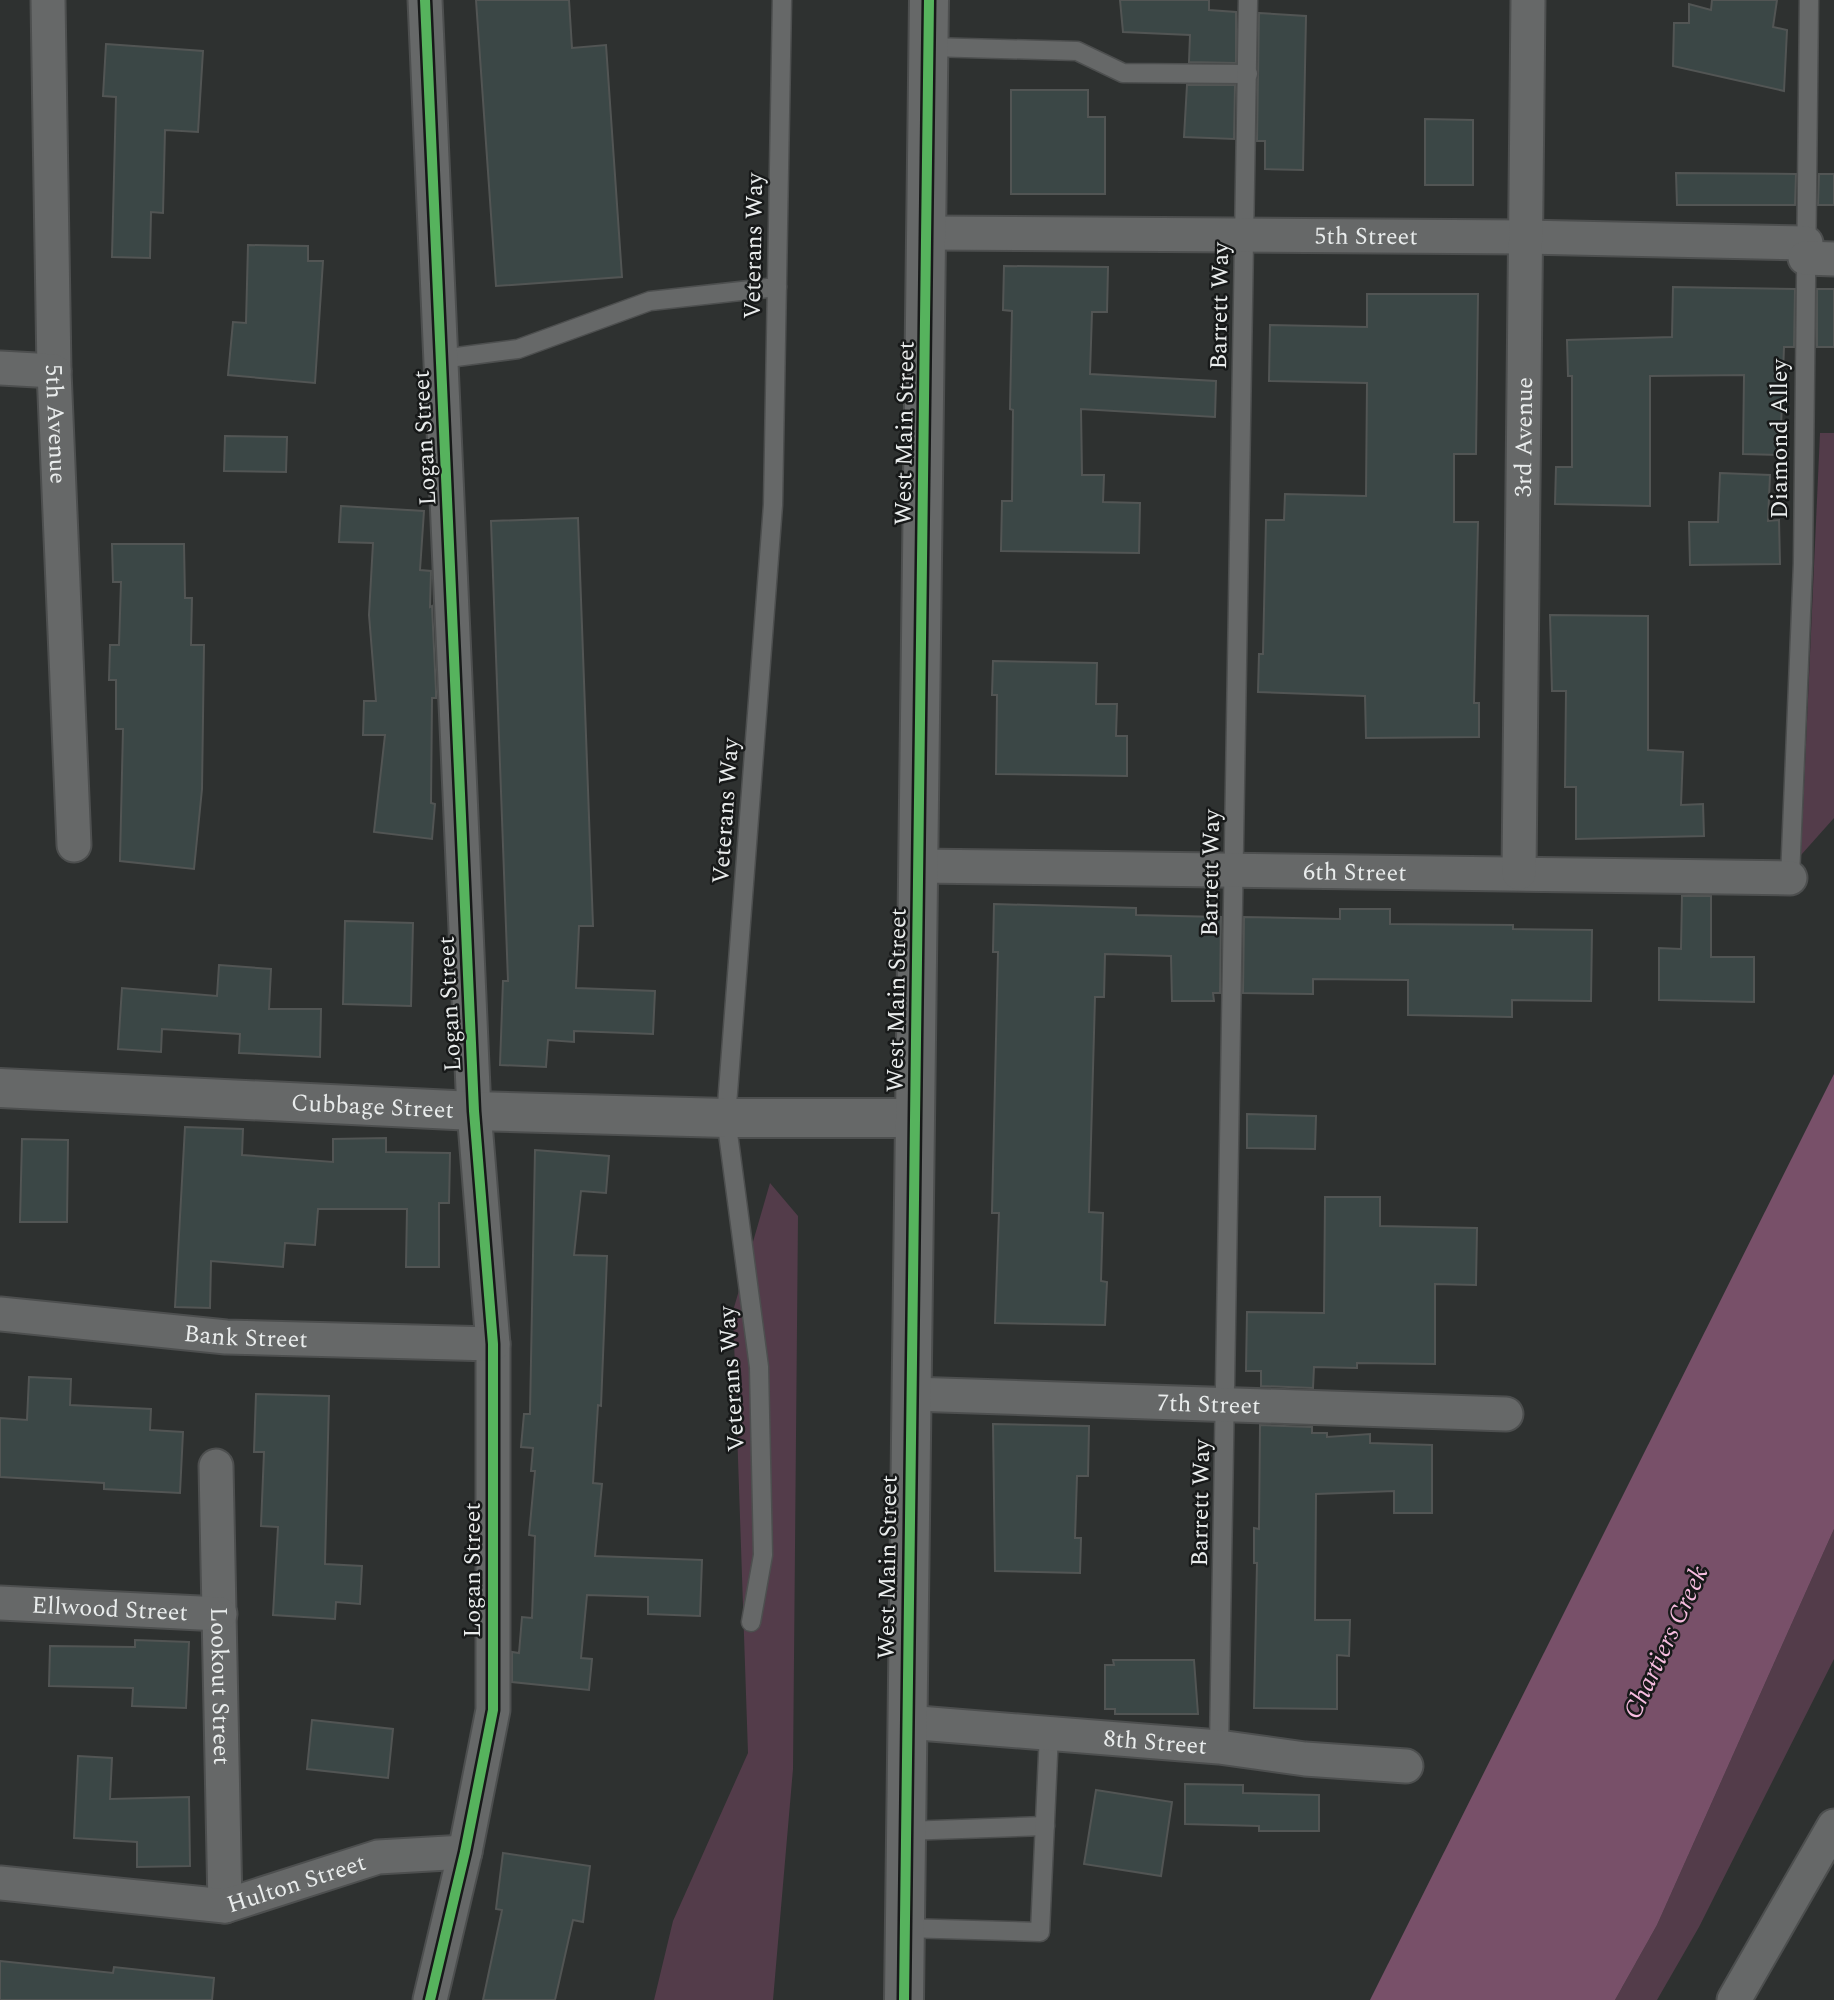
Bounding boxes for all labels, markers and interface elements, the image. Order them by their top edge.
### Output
street label: Veterans Way [735,171,773,319]
street label: 5th Street [1314,219,1418,255]
street label: Barrett Way [1201,241,1239,370]
street label: West Main Street [885,340,925,526]
street label: Diamond Alley [1762,358,1798,519]
street label: 5th Avenue [35,364,76,485]
street label: Logan Street [403,369,447,507]
street label: 3rd Avenue [1506,377,1543,497]
street label: Veterans Way [703,735,749,885]
street label: Barrett Way [1192,808,1230,937]
street label: 6th Street [1303,854,1407,892]
street label: West Main Street [877,907,917,1093]
street label: Logan Street [428,935,472,1073]
street label: Cubbage Street [290,1085,455,1129]
street label: Veterans Way [709,1303,755,1453]
street label: Bank Street [182,1316,308,1358]
street label: 7th Street [1156,1385,1261,1425]
street label: Barrett Way [1182,1438,1220,1567]
street label: West Main Street [868,1474,908,1660]
street label: Logan Street [455,1502,491,1638]
water label: Chartiers Creek [1613,1559,1719,1726]
street label: Ellwood Street [31,1588,189,1631]
street label: Lookout Street [200,1607,239,1765]
street label: 8th Street [1102,1721,1208,1765]
street label: Hulton Street [222,1845,371,1923]

